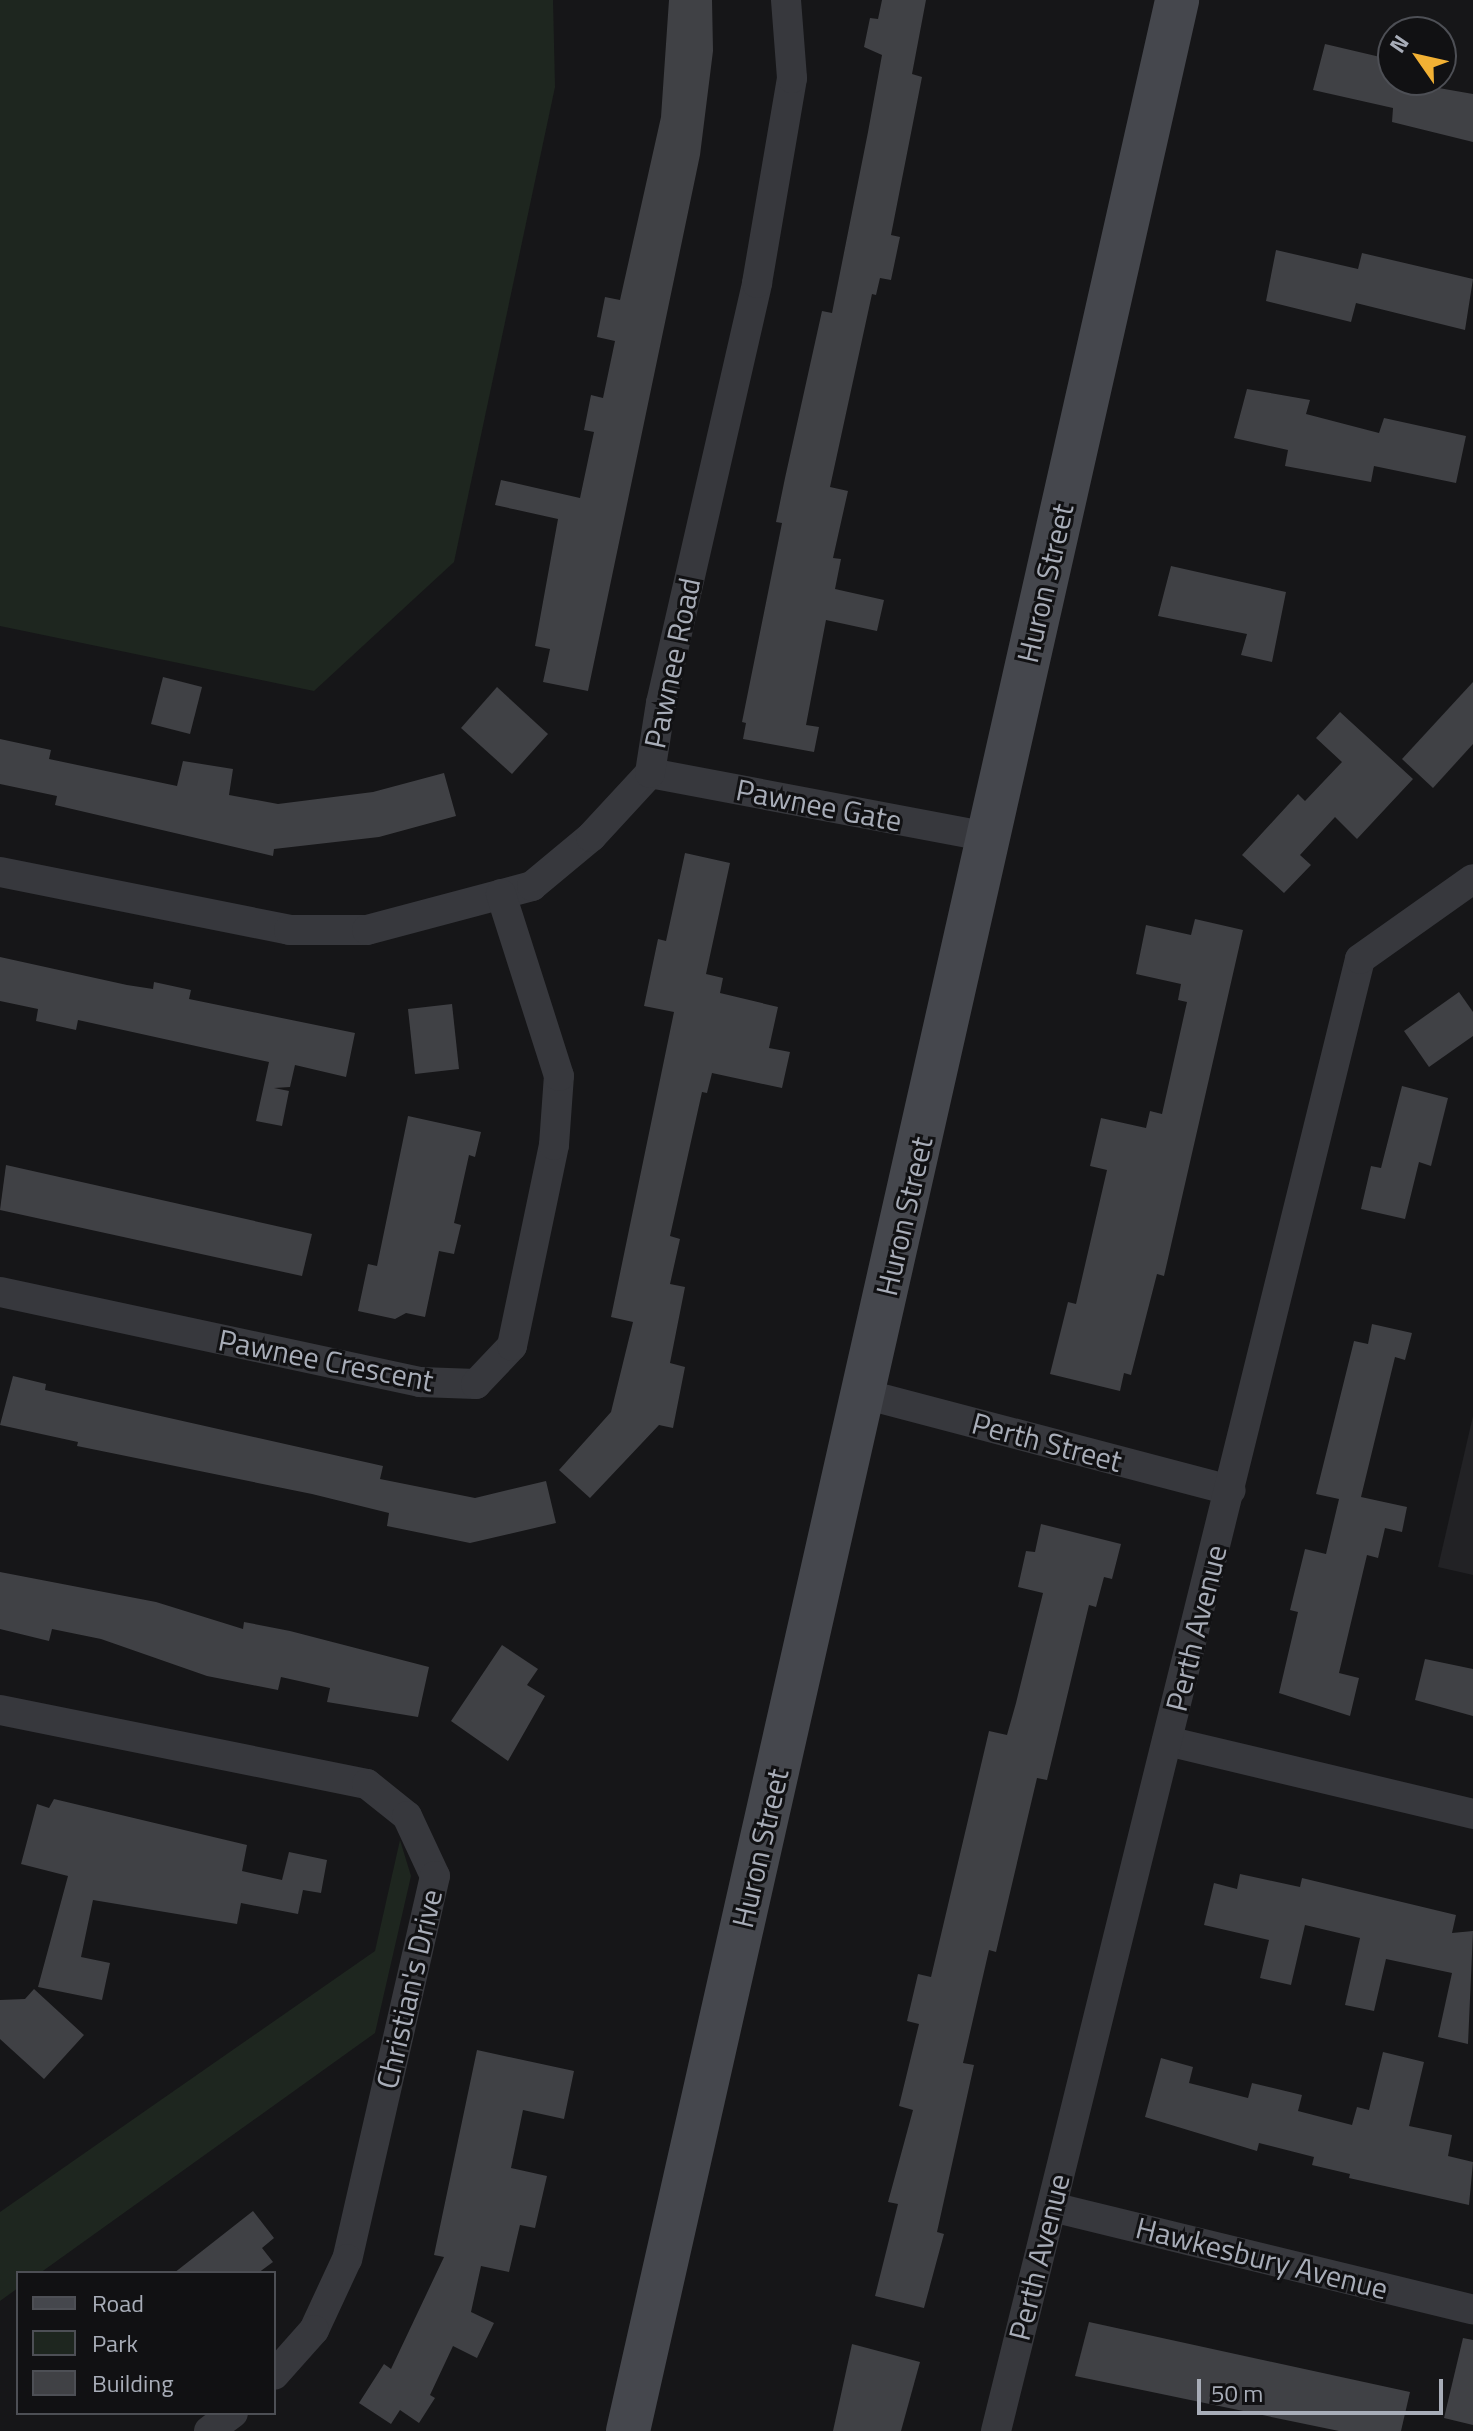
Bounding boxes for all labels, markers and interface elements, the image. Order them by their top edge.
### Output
north arrow [1377,16,1457,96]
text: N [1380,28,1417,60]
street label: Huron Street [1009,500,1081,666]
street label: Pawnee Road [636,574,708,752]
street label: Pawnee Gate [733,771,905,839]
street label: Huron Street [868,1133,940,1299]
street label: Pawnee Crescent [215,1321,437,1399]
street label: Perth Street [968,1405,1126,1479]
street label: Perth Avenue [1158,1541,1234,1715]
street label: Huron Street [724,1765,796,1931]
street label: Christian's Drive [369,1886,449,2092]
street label: Perth Avenue [1001,2170,1077,2344]
street label: Hawkesbury Avenue [1132,2209,1392,2307]
legend [16,2271,276,2415]
text: Road [92,2285,144,2321]
text: Park [92,2325,138,2361]
scale bar [1201,2363,1447,2413]
text: Building [92,2365,174,2401]
text: 50 m [1211,2375,1263,2411]

